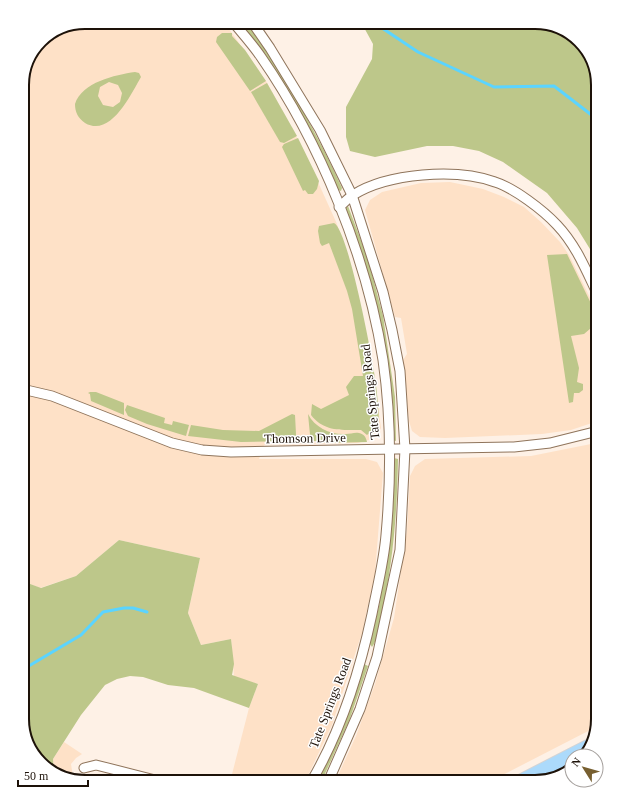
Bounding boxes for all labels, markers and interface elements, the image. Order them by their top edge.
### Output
street label: Tate Springs Road [357,343,382,440]
street label: Thomson Drive [264,430,346,446]
street label: Tate Springs Road [306,655,354,750]
north arrow [564,748,604,788]
text: N [569,755,583,769]
scale bar [18,762,88,788]
text: 50 m [24,769,49,783]

